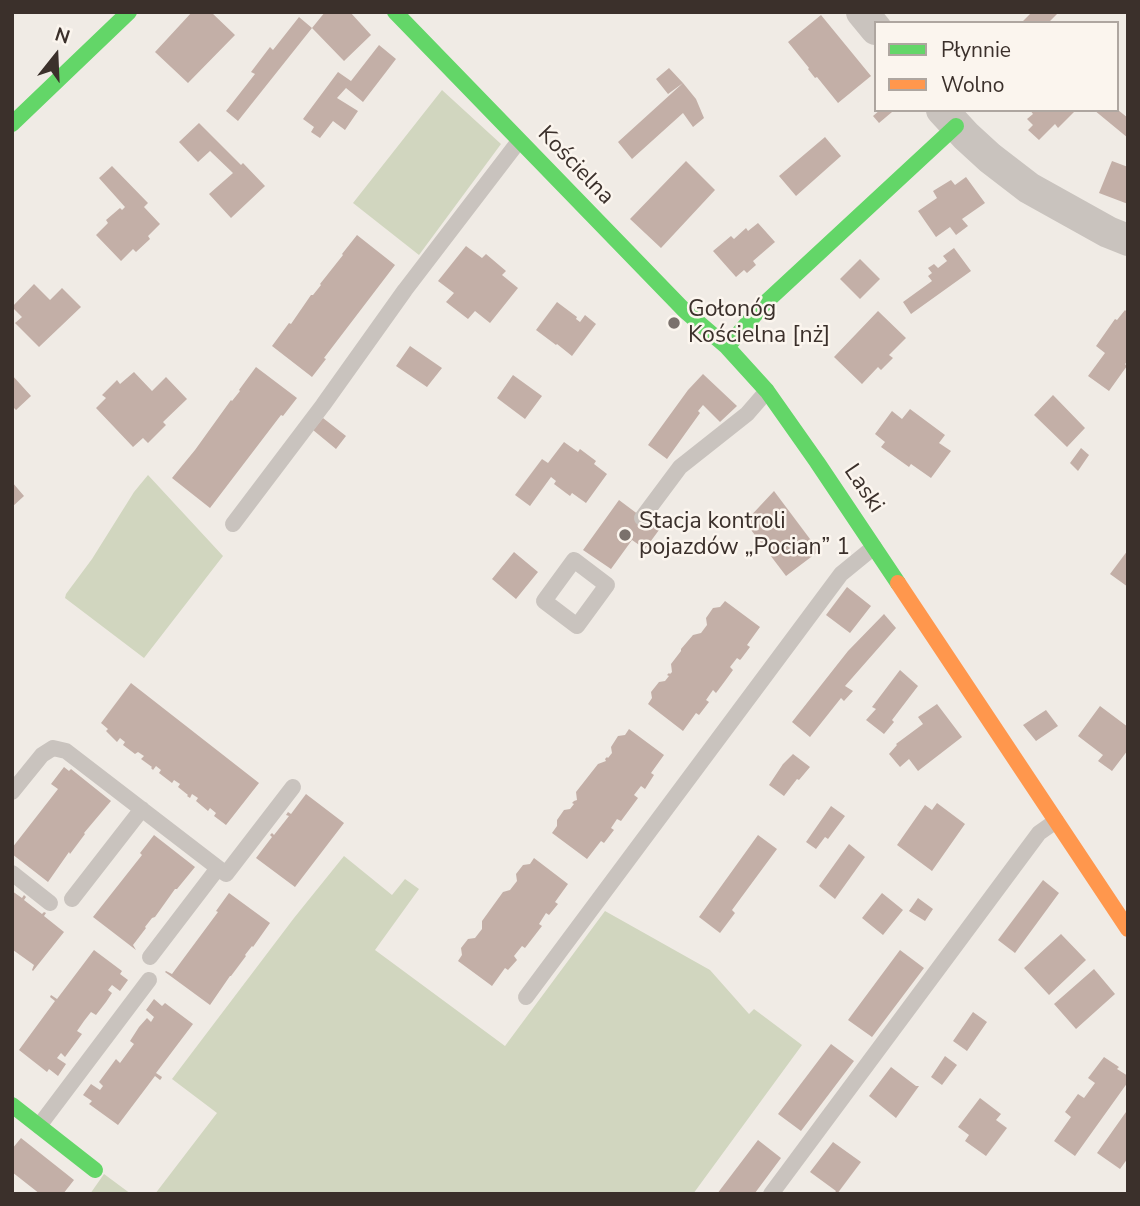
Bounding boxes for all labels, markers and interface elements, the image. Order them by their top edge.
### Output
north arrow [21,21,91,91]
text: N [52,21,73,51]
legend [874,21,1119,112]
text: Płynnie [941,36,1011,64]
text: Wolno [941,71,1004,99]
street label: Kościelna [531,121,619,211]
place label: Gołonóg Kościelna [nż] [688,296,830,350]
marker: Gołonóg Kościelna [nż] [666,315,682,331]
street label: Laski [837,459,889,519]
place label: Stacja kontroli pojazdów „Pocian” 1 [639,508,850,562]
marker: Stacja kontroli pojazdów „Pocian” 1 [617,527,633,543]

